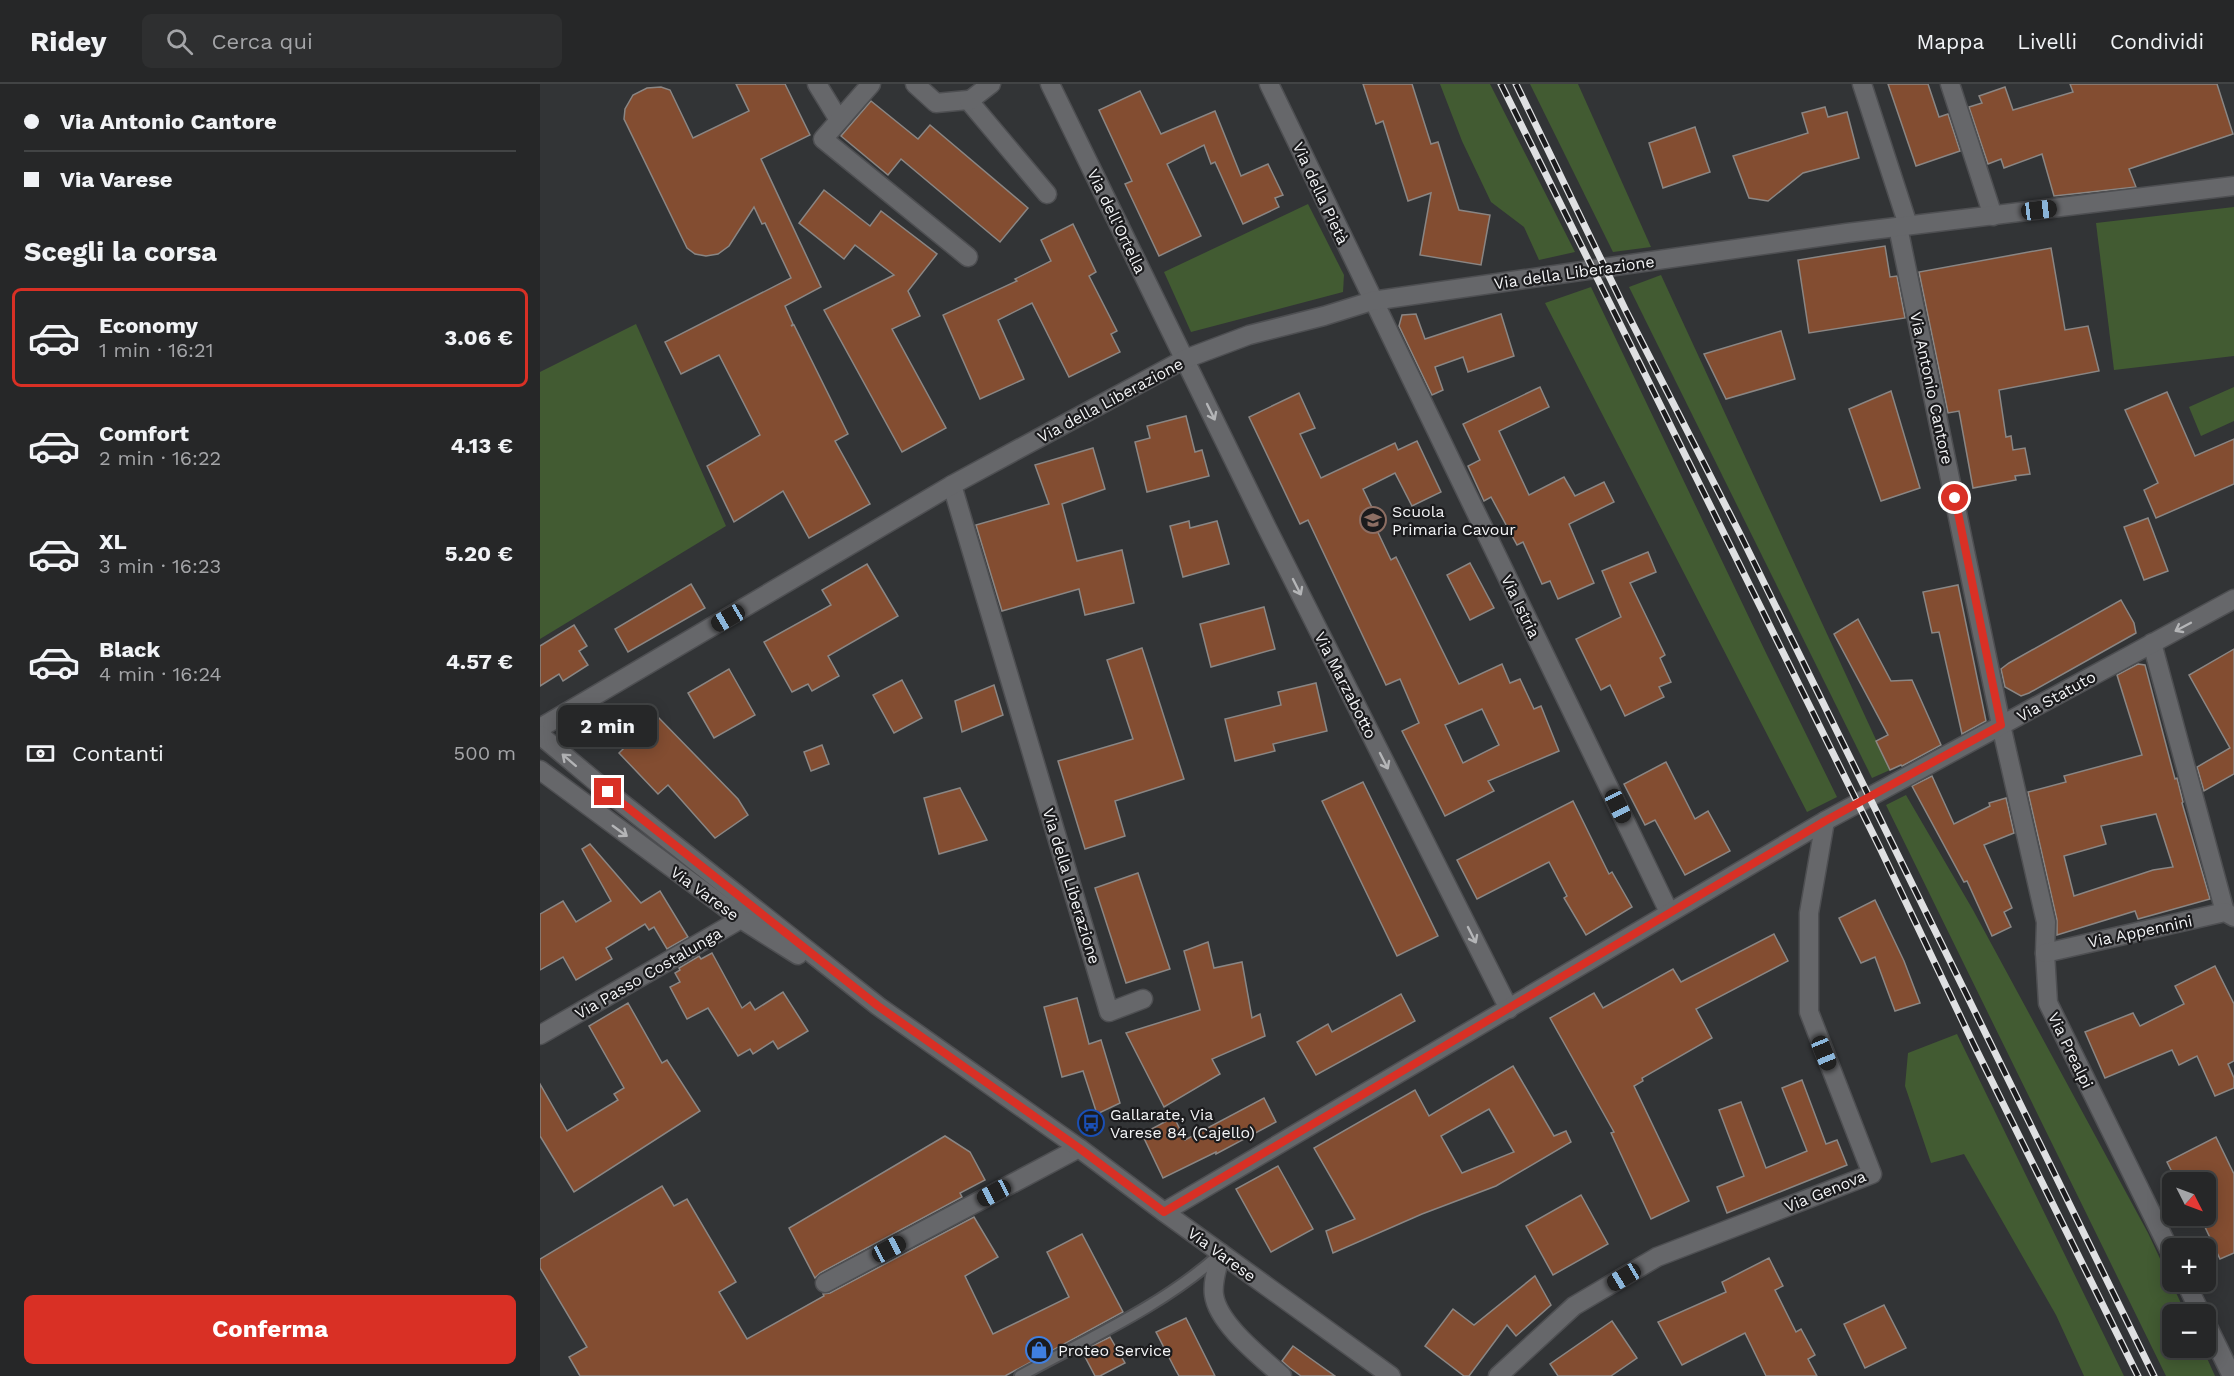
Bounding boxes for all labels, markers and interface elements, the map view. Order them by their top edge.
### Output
search box [142,14,562,68]
text: Ridey [30,25,106,58]
icon: search [163,25,196,58]
text: Cerca qui [211,29,313,54]
text: Mappa [1916,29,1984,54]
text: Livelli [2017,29,2077,54]
text: Condividi [2110,29,2204,54]
text: Via Antonio Cantore [60,109,277,134]
street label: Via della Pietà [1289,139,1353,247]
street label: Via dell'Ortella [1083,166,1150,277]
text: Via Varese [60,167,173,192]
car [2020,199,2058,221]
text: Scegli la corsa [24,236,217,268]
street label: Via della Liberazione [1493,252,1656,293]
street label: Via Antonio Cantore [1906,310,1957,466]
icon: car [27,311,81,365]
text: Economy [99,313,198,338]
text: 3.06 € [444,325,513,350]
text: 1 min · 16:21 [99,338,213,362]
street label: Via della Liberazione [1034,354,1186,447]
one-way arrow [1205,402,1217,420]
icon: car [27,419,81,473]
text: Comfort [99,421,189,446]
text: 4.13 € [450,433,513,458]
text: 2 min · 16:22 [99,446,221,470]
route start [1941,484,1968,511]
place label: Scuola Primaria Cavour [1392,502,1516,539]
school or university icon: Scuola Primaria Cavour [1358,505,1388,535]
icon: car [27,527,81,581]
text: XL [99,529,127,554]
text: 5.20 € [445,541,513,566]
text: 3 min · 16:23 [99,554,221,578]
street label: Via Istria [1497,571,1544,641]
one-way arrow [1291,577,1303,595]
car [708,601,748,635]
one-way arrow [2174,622,2192,633]
street label: Via Marzabotto [1311,629,1381,742]
icon: car [27,635,81,689]
text: Black [99,637,160,662]
text: 4.57 € [446,649,513,674]
text: 4 min · 16:24 [99,662,222,686]
street label: Via Statuto [2013,667,2099,726]
callout: 2 min [559,705,658,747]
text: 2 min [580,714,635,738]
icon: cash [24,737,57,770]
text: Contanti [72,741,164,766]
text: 500 m [454,741,516,765]
one-way arrow [1378,752,1390,769]
one-way arrow [562,753,577,767]
route end [594,778,621,805]
car [1602,786,1634,826]
street label: Via della Liberazione [1039,806,1104,966]
one-way arrow [611,825,627,837]
street label: Via Varese [667,862,743,925]
street label: Via Appennini [2086,911,2194,952]
street label: Via Passo Costalunga [571,924,725,1023]
one-way arrow [1466,926,1478,944]
street label: Via Prealpi [2044,1009,2097,1091]
car [1809,1033,1839,1073]
place label: Gallarate, Via Varese 84 (Cajello) [1110,1105,1255,1142]
bus stop icon: Gallarate, Via Varese 84 (Cajello) [1076,1108,1106,1138]
street label: Via Genova [1782,1166,1869,1216]
north arrow [2162,1172,2216,1226]
map controls [2162,1172,2216,1358]
car [974,1177,1014,1209]
street label: Via Varese [1184,1223,1260,1286]
car [869,1233,909,1265]
button: + [2162,1238,2216,1292]
car [1604,1260,1644,1294]
button: Conferma [24,1295,516,1364]
button: − [2162,1304,2216,1358]
shop icon: Proteo Service [1024,1335,1054,1365]
place label: Proteo Service [1058,1341,1171,1360]

